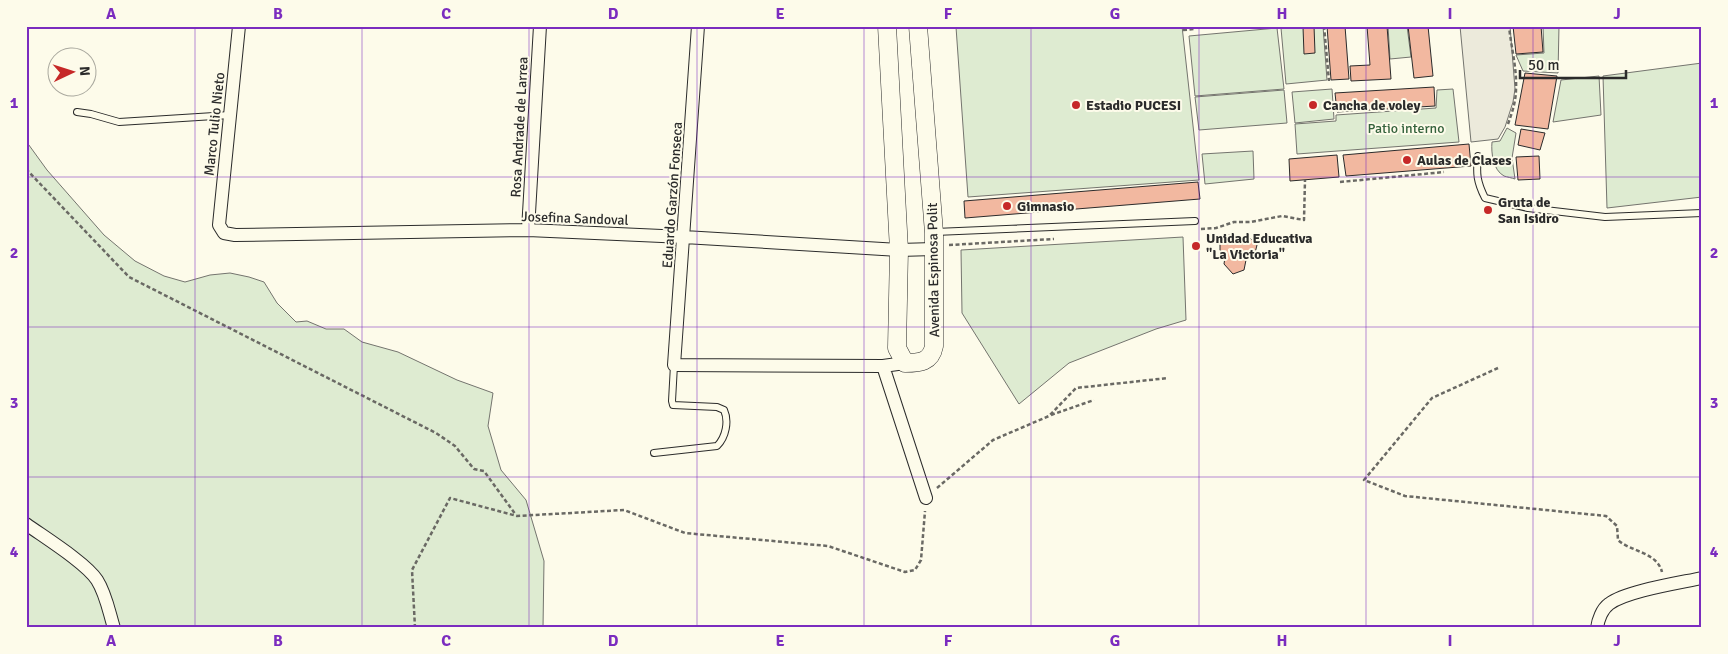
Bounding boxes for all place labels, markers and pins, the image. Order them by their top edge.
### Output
place label: Estadio PUCESI [1086,97,1181,114]
place label: Cancha de voley [1323,97,1420,114]
marker: Estadio PUCESI [1070,99,1082,111]
marker: Cancha de voley [1307,99,1319,111]
place label: Aulas de Clases [1417,152,1511,169]
marker: Aulas de Clases [1401,154,1413,166]
place label: Gruta de San Isidro [1498,194,1559,227]
place label: Gimnasio [1017,198,1074,215]
marker: Gimnasio [1001,200,1013,212]
marker: Gruta de San Isidro [1482,204,1494,216]
place label: Unidad Educativa "La Victoria" [1206,230,1313,263]
marker: Unidad Educativa "La Victoria" [1190,240,1202,252]

